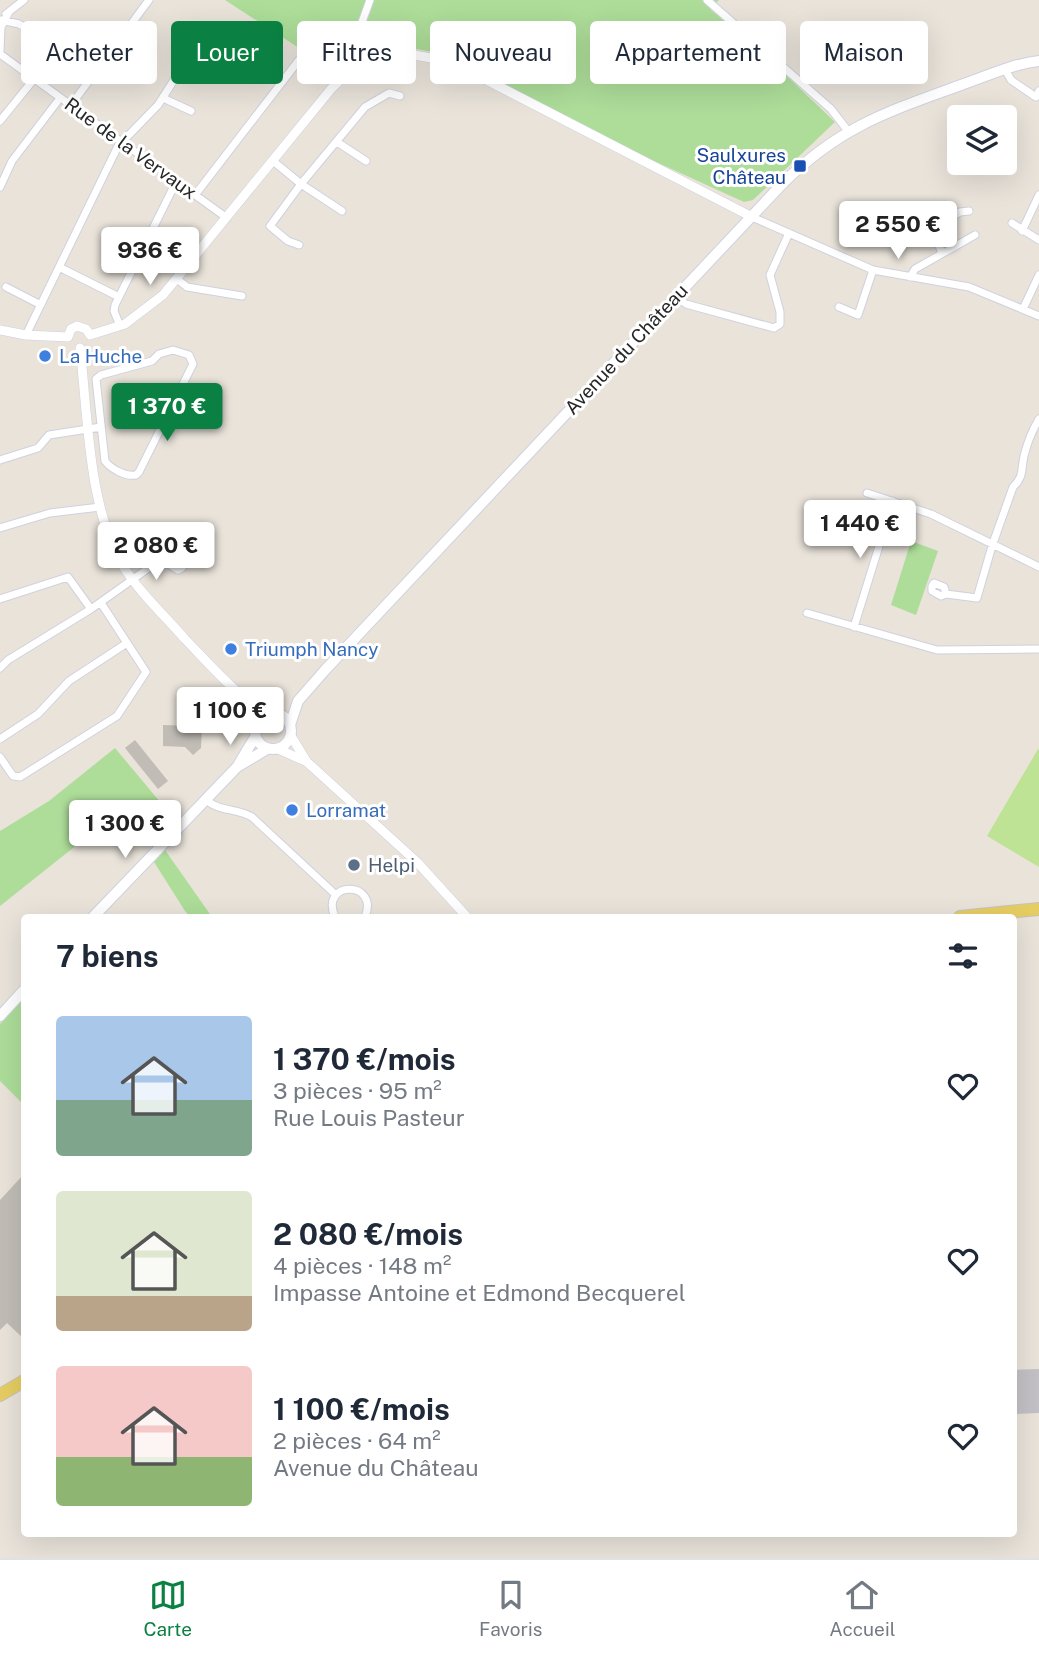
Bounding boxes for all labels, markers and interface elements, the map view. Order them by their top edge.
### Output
chip: Acheter [21,21,157,84]
chip: Louer [171,21,283,84]
chip: Filtres [297,21,416,84]
chip: Nouveau [430,21,576,84]
chip: Appartement [590,21,786,84]
chip: Maison [800,21,928,84]
street label: Rue de la Vervaux [61,93,201,203]
map controls [947,105,1017,175]
button: layers [947,105,1017,175]
place label: Saulxures Château [697,144,786,188]
marker: Saulxures Château [792,158,808,174]
pin: 2 550 € [833,202,963,261]
text: 2 550 € [855,210,941,237]
pin: 936 € [101,228,199,287]
text: 936 € [117,236,183,263]
street label: Avenue du Château [560,279,692,419]
place label: La Huche [59,345,142,367]
marker: La Huche [37,348,53,364]
pin: 1 370 € [102,384,232,443]
text: 1 370 € [127,392,207,419]
pin: 1 440 € [795,500,925,560]
text: 1 440 € [820,509,900,536]
pin: 2 080 € [91,522,221,582]
text: 2 080 € [114,531,198,558]
place label: Triumph Nancy [245,638,378,660]
marker: Triumph Nancy [223,641,239,657]
pin: 1 100 € [165,688,295,747]
text: 1 100 € [193,696,267,723]
place label: Lorramat [306,799,386,821]
pin: 1 300 € [60,800,190,860]
marker: Lorramat [284,802,300,818]
text: 1 300 € [85,809,165,836]
place label: Helpi [368,854,415,876]
marker: Helpi [346,857,362,873]
icon: filters [944,937,982,975]
text: 7 biens [56,938,159,974]
text: 1 370 €/mois [273,1041,456,1077]
icon: home [112,1044,196,1128]
icon: heart [944,1067,982,1105]
text: 3 pièces · 95 m² [273,1077,442,1104]
text: Rue Louis Pasteur [273,1104,465,1131]
text: 2 080 €/mois [273,1216,463,1252]
icon: home [112,1219,196,1303]
icon: heart [944,1242,982,1280]
text: 4 pièces · 148 m² [273,1252,451,1279]
text: Impasse Antoine et Edmond Becquerel [273,1279,686,1306]
text: 1 100 €/mois [273,1391,450,1427]
icon: home [112,1394,196,1478]
icon: heart [944,1417,982,1455]
text: 2 pièces · 64 m² [273,1427,441,1454]
text: Avenue du Château [273,1454,479,1481]
tab: Carte [144,1576,192,1640]
tab: Favoris [479,1576,542,1640]
tab: Accueil [829,1576,895,1640]

